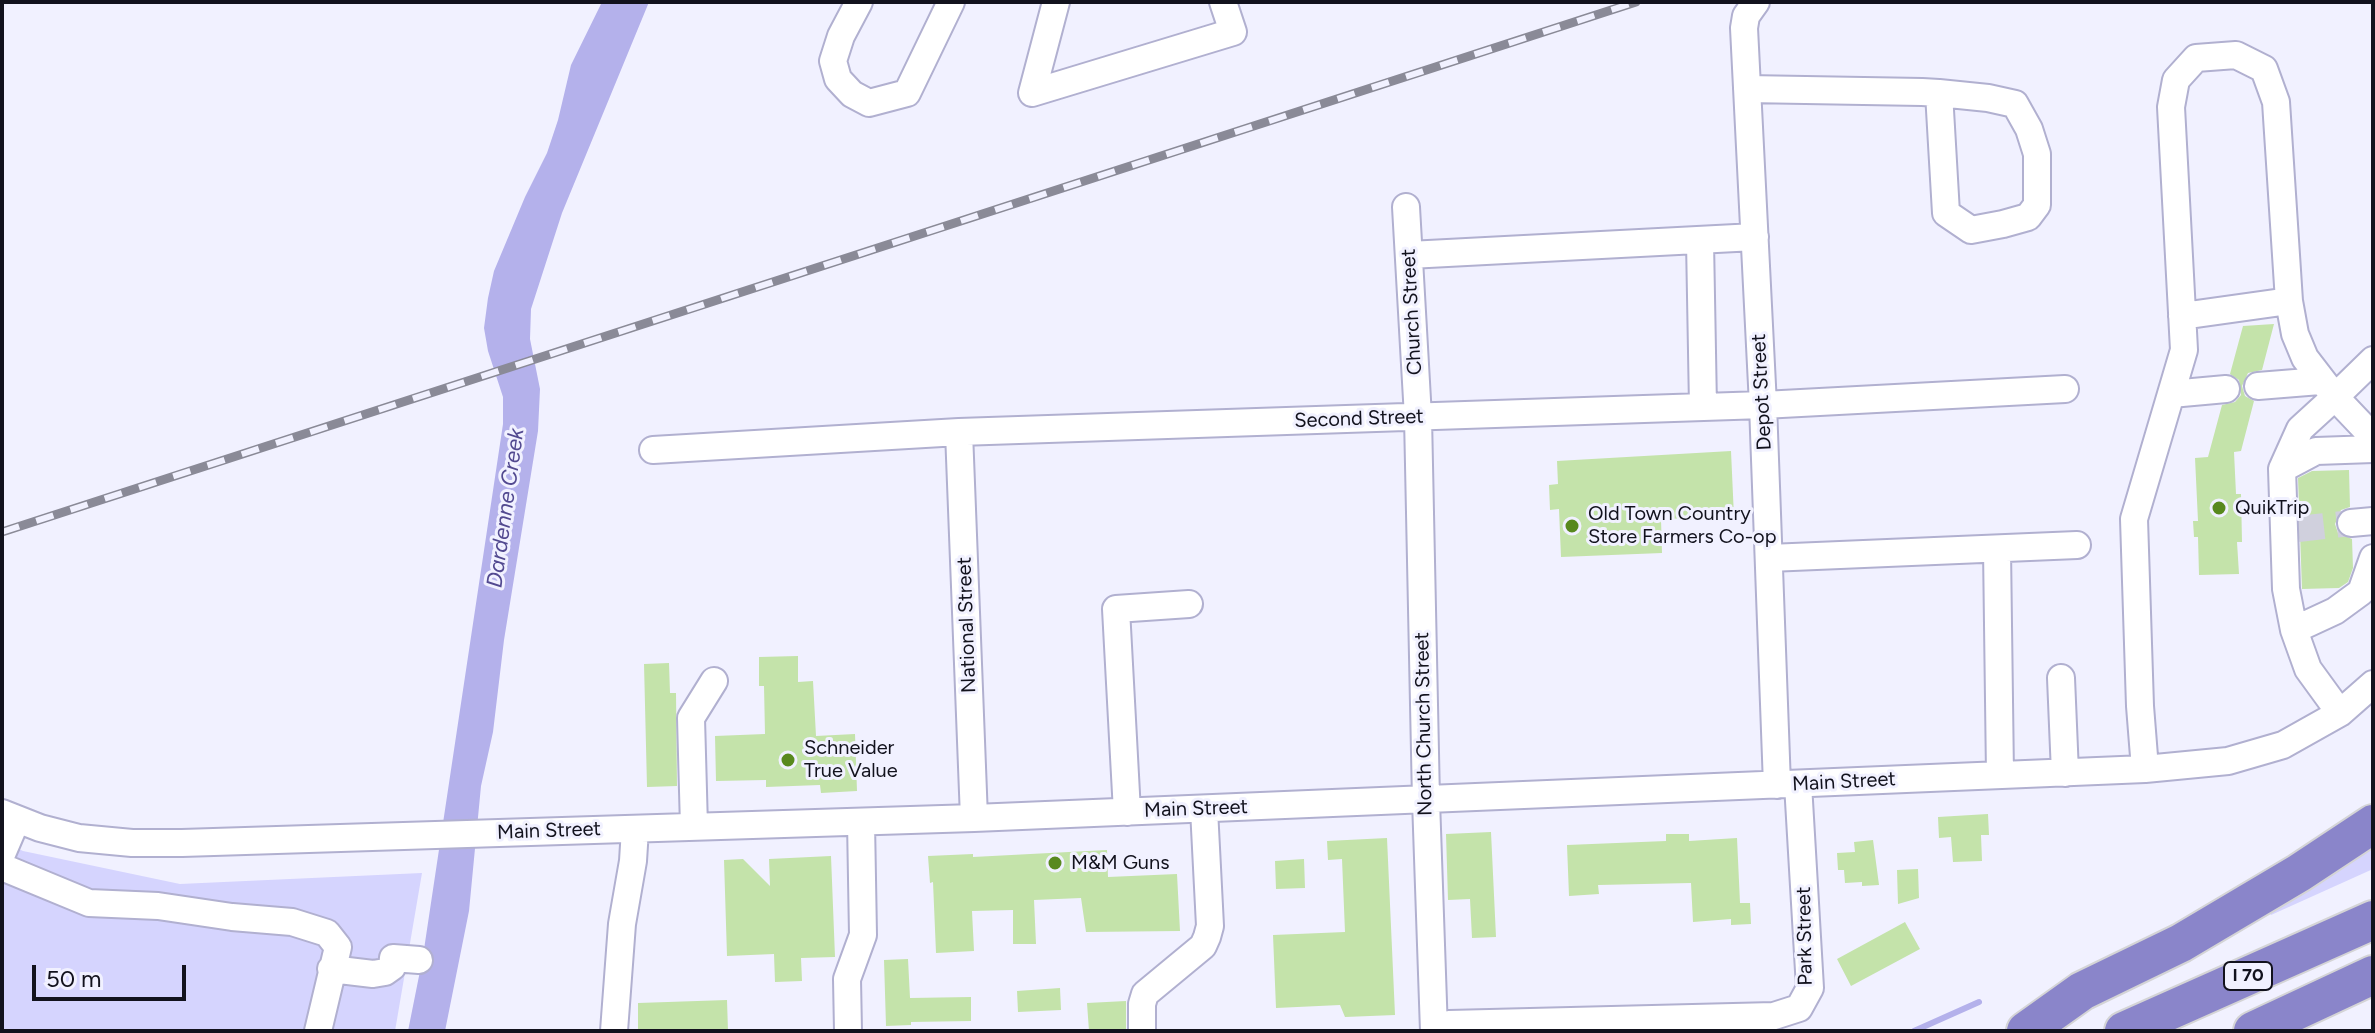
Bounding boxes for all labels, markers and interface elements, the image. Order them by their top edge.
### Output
street label: Church Street [1397,248,1427,376]
street label: Depot Street [1747,333,1777,451]
street label: Second Street [1294,405,1424,433]
water label: Dardenne Creek [482,427,530,589]
place label: QuikTrip [2235,496,2309,520]
marker: QuikTrip [2210,499,2228,517]
place label: Old Town Country Store Farmers Co-op [1588,502,1776,549]
marker: Old Town Country Store Farmers Co-op [1563,517,1581,535]
street label: National Street [953,557,981,693]
street label: North Church Street [1410,632,1438,816]
place label: Schneider True Value [804,736,898,783]
marker: Schneider True Value [779,751,797,769]
street label: Main Street [1792,767,1896,797]
street label: Main Street [1144,795,1248,823]
street label: Main Street [497,817,601,845]
place label: M&M Guns [1071,851,1169,875]
marker: M&M Guns [1046,854,1064,872]
street label: Park Street [1792,886,1818,986]
scale bar [36,949,190,999]
road number: I 70 [2224,962,2272,990]
text: 50 m [46,964,102,993]

